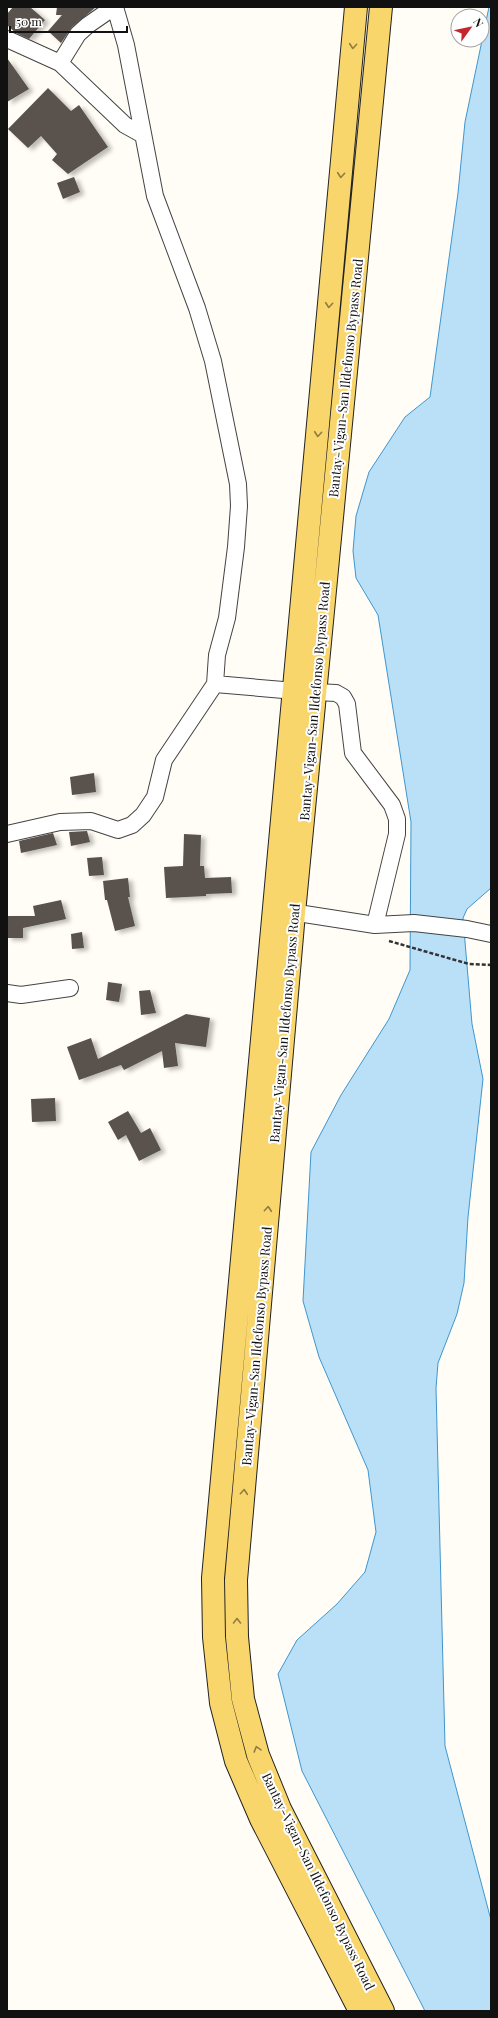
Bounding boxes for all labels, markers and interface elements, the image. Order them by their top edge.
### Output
scale bar [10,8,127,34]
north arrow [450,8,490,48]
text: 50 m [16,13,42,29]
text: N [470,15,487,30]
one-way arrow [348,43,357,49]
one-way arrow [337,172,346,178]
street label: Bantay-Vigan-San Ildefonso Bypass Road [324,257,366,498]
one-way arrow [325,302,334,308]
one-way arrow [314,431,323,437]
street label: Bantay-Vigan-San Ildefonso Bypass Road [295,580,333,821]
street label: Bantay-Vigan-San Ildefonso Bypass Road [265,902,303,1143]
one-way arrow [264,1206,273,1212]
street label: Bantay-Vigan-San Ildefonso Bypass Road [237,1225,275,1466]
one-way arrow [239,1489,248,1495]
one-way arrow [232,1618,241,1624]
one-way arrow [253,1746,262,1753]
street label: Bantay-Vigan-San Ildefonso Bypass Road [259,1770,379,1993]

